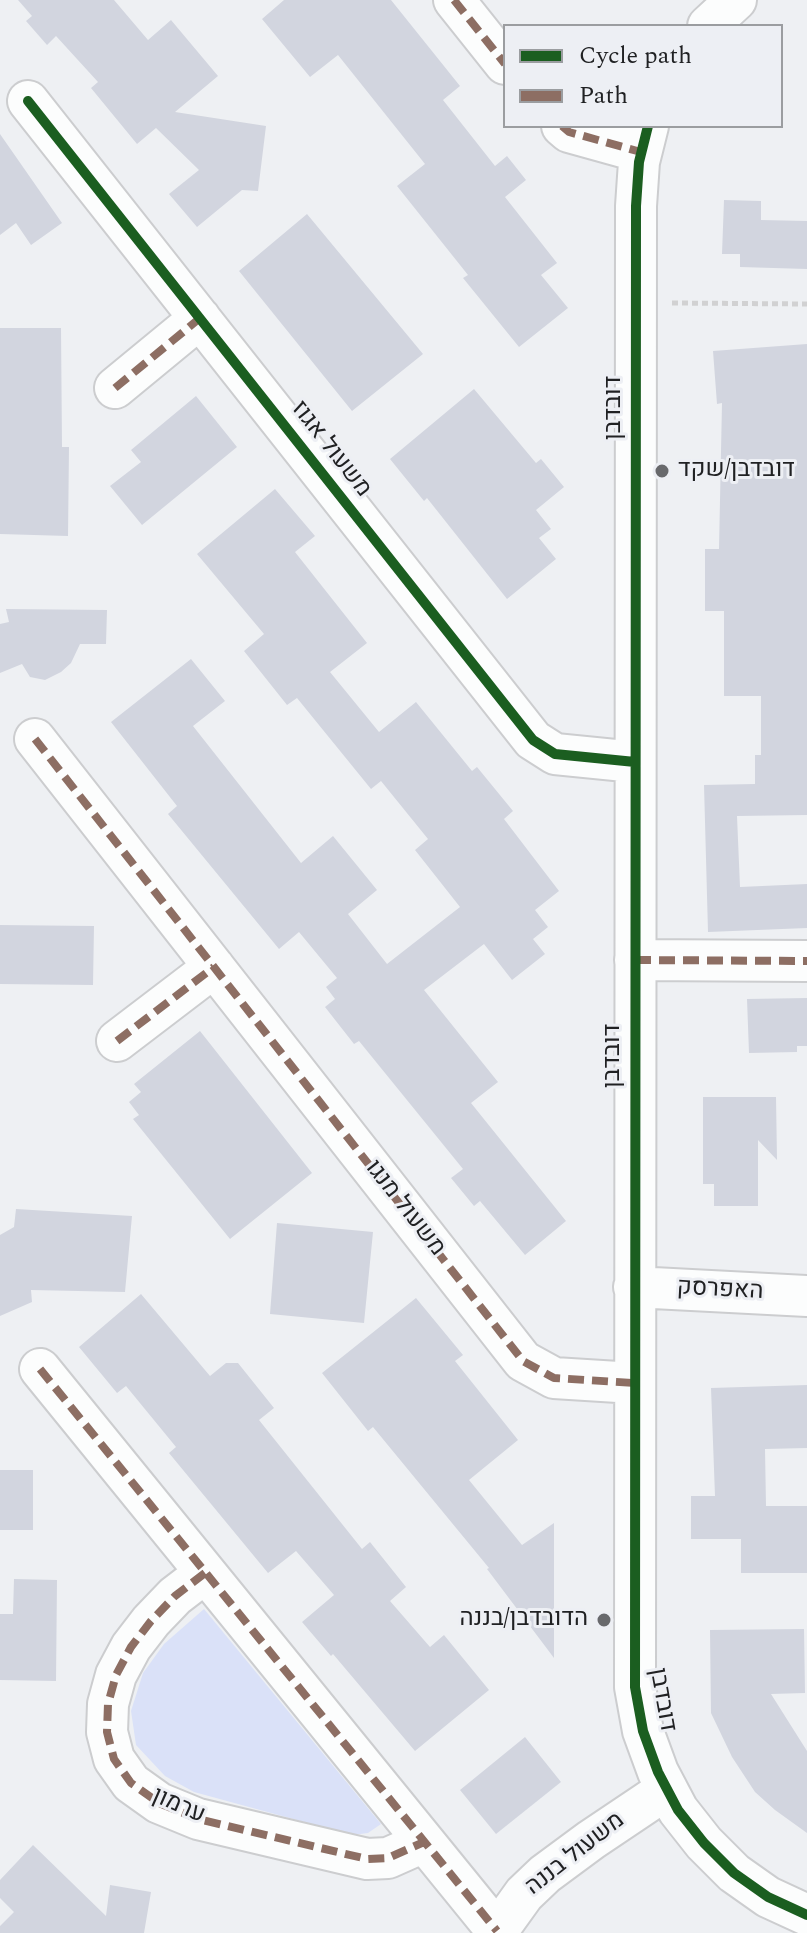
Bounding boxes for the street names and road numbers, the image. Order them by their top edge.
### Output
street label: דובדבן [601,376,629,440]
street label: משעול אגוז [284,396,376,504]
street label: דובדבן [600,1024,628,1088]
street label: משעול מנגו [358,1155,450,1263]
street label: האפרסק [676,1274,764,1308]
street label: דובדבן [641,1666,681,1734]
street label: ערמון [147,1783,209,1831]
street label: משעול בננה [521,1807,631,1903]

